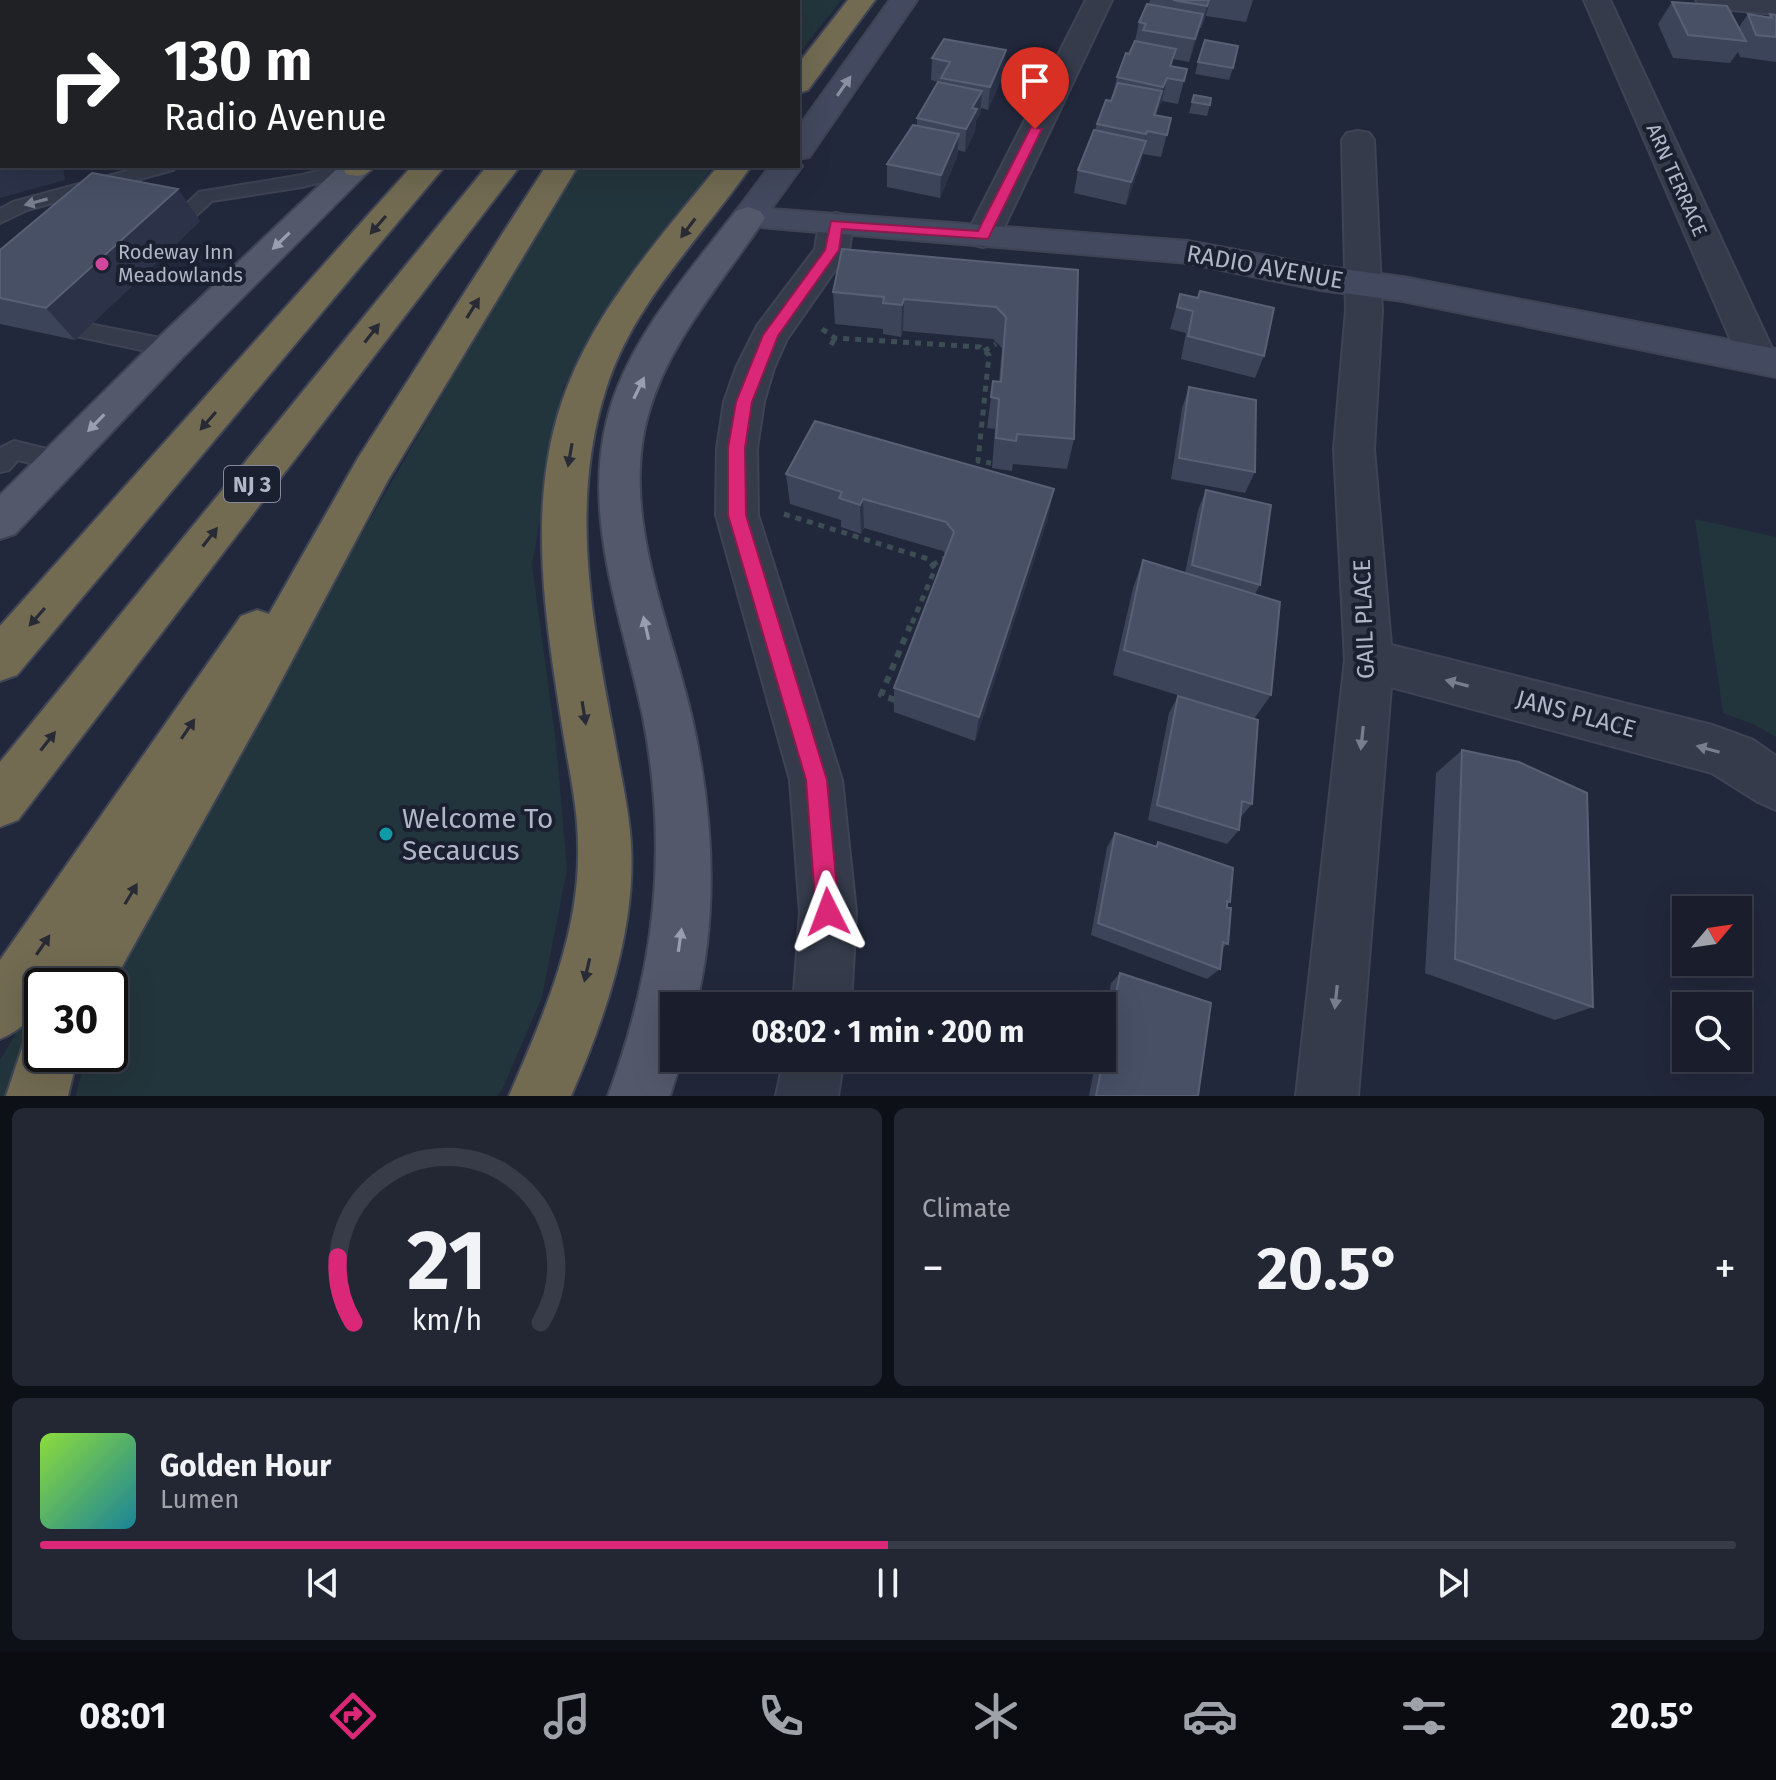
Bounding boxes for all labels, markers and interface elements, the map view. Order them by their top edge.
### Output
text: 130 m [164,28,312,95]
icon: right [32,32,136,136]
pin [1001,47,1069,129]
icon: arrive [1013,59,1057,103]
one-way arrow [836,75,851,96]
text: Radio Avenue [164,96,387,140]
street label: ARN TERRACE [1641,120,1713,240]
one-way arrow [24,196,48,209]
one-way arrow [370,214,387,234]
one-way arrow [680,218,696,238]
one-way arrow [272,231,291,249]
street label: RADIO AVENUE [1185,239,1345,295]
place label: Rodeway Inn Meadowlands [118,240,243,287]
marker: Rodeway Inn Meadowlands [93,255,111,273]
one-way arrow [466,297,480,319]
one-way arrow [363,323,379,343]
one-way arrow [632,376,646,399]
one-way arrow [200,411,217,431]
one-way arrow [87,413,106,432]
one-way arrow [563,443,575,468]
road number: NJ 3 [224,466,280,502]
one-way arrow [201,527,218,547]
street label: GAIL PLACE [1348,559,1380,679]
one-way arrow [29,607,46,627]
one-way arrow [640,615,652,640]
one-way arrow [1444,676,1469,688]
street label: JANS PLACE [1513,685,1639,743]
one-way arrow [579,701,591,726]
one-way arrow [180,718,195,740]
one-way arrow [1355,726,1368,751]
one-way arrow [40,731,56,751]
one-way arrow [1696,742,1720,755]
place label: Welcome To Secaucus [402,802,553,867]
marker: Welcome To Secaucus [377,825,395,843]
position arrow [786,870,870,954]
one-way arrow [124,883,138,905]
north arrow [1672,896,1752,976]
map controls [1672,896,1752,1072]
one-way arrow [674,927,687,952]
one-way arrow [36,934,50,956]
one-way arrow [580,958,593,983]
speed limit sign: 30 [24,968,128,1072]
one-way arrow [1330,985,1343,1010]
button: search [1672,992,1752,1072]
text: 08:02 · 1 min · 200 m [752,1014,1024,1050]
text: Climate [922,1193,1011,1224]
text: 21 [407,1211,487,1311]
text: 20.5° [1257,1233,1401,1305]
text: − [922,1242,944,1295]
text: + [1714,1242,1736,1295]
text: km/h [412,1303,482,1338]
text: Golden Hour [160,1448,331,1484]
text: Lumen [160,1484,239,1515]
icon: previous [301,1561,345,1605]
icon: pause [866,1561,910,1605]
icon: next [1431,1561,1475,1605]
icon: directions [325,1688,381,1744]
icon: music [539,1688,595,1744]
icon: phone [753,1688,809,1744]
icon: climate [968,1688,1024,1744]
icon: car [1182,1688,1238,1744]
icon: filters [1396,1688,1452,1744]
text: 08:01 [79,1694,167,1738]
text: 20.5° [1610,1694,1697,1738]

